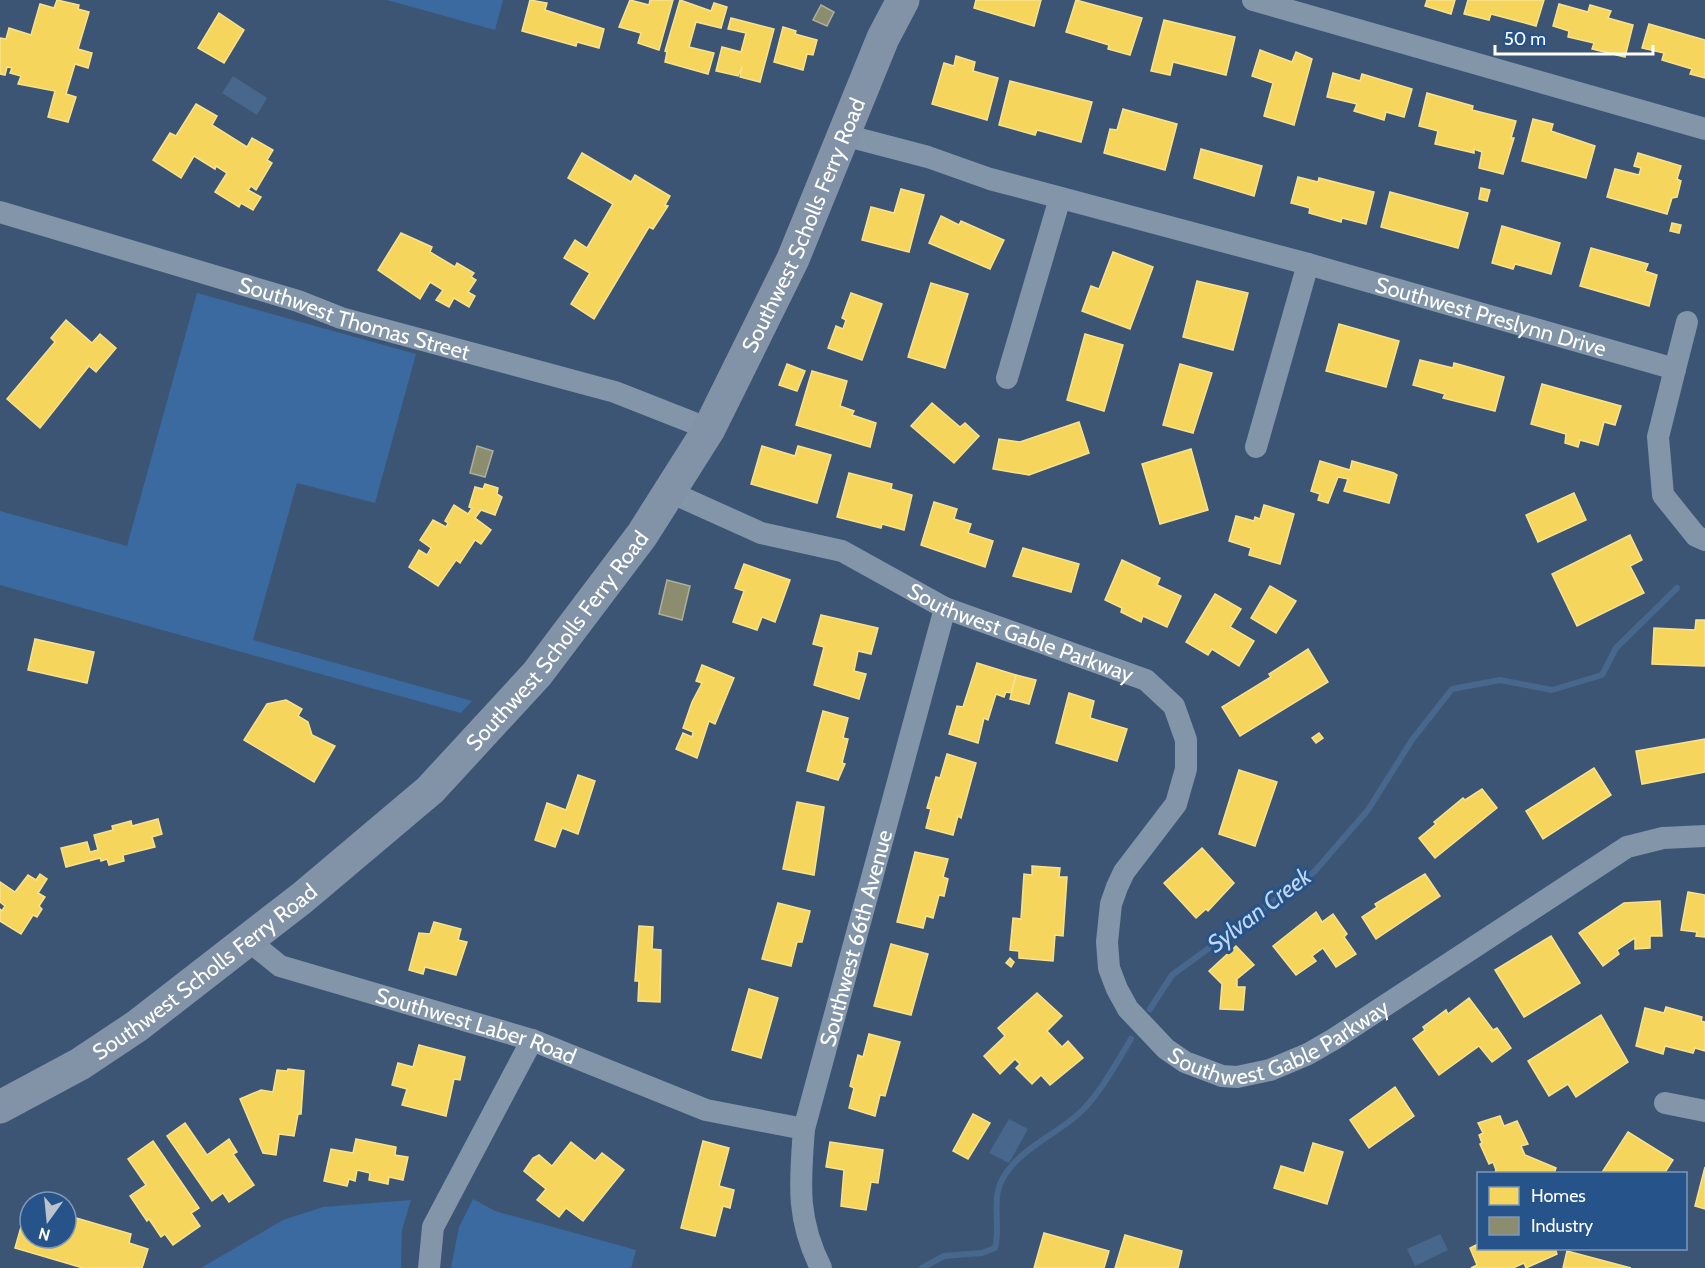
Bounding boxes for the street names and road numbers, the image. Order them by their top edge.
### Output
street label: Southwest Scholls Ferry Road [736,94,871,357]
street label: Southwest Preslynn Drive [1372,270,1609,362]
street label: Southwest Thomas Street [235,271,473,366]
street label: Southwest Scholls Ferry Road [460,525,654,756]
street label: Southwest Gable Parkway [903,577,1137,688]
street label: Southwest 66th Avenue [813,827,898,1049]
street label: Southwest Scholls Ferry Road [87,878,323,1065]
street label: Southwest Laber Road [372,981,580,1070]
street label: Southwest Gable Parkway [1163,993,1394,1090]

